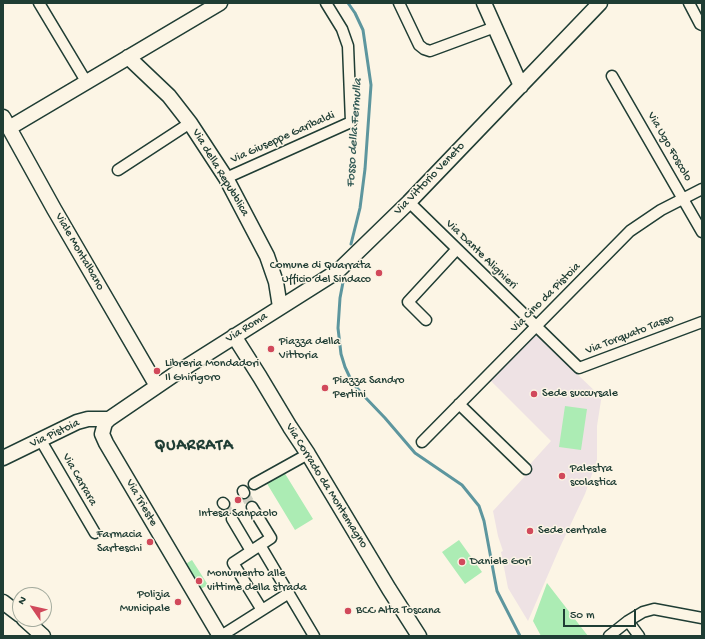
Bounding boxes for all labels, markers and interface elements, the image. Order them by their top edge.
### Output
water label: Fosso della Fermulla [343,78,367,188]
street label: Via Giuseppe Garibaldi [229,109,337,167]
street label: Via Ugo Foscolo [643,110,695,184]
street label: Via della Repubblica [188,127,252,219]
street label: Via Vittorio Veneto [392,140,468,218]
street label: Viale Montalbano [51,211,107,293]
street label: Via Dante Alighieri [442,217,520,293]
place label: Comune di Quarrata Ufficio del Sindaco [270,259,371,287]
street label: Via Cino da Pistoia [508,260,584,336]
marker: Comune di Quarrata Ufficio del Sindaco [374,268,384,278]
street label: Via Roma [223,310,271,346]
street label: Via Torquato Tasso [584,311,676,359]
place label: Piazza della Vittoria [279,335,340,363]
marker: Piazza della Vittoria [266,344,276,354]
place label: Libreria Mondadori Il Ghirigoro [165,357,259,385]
marker: Libreria Mondadori Il Ghirigoro [152,366,162,376]
place label: Piazza Sandro Pertini [333,374,404,402]
marker: Piazza Sandro Pertini [320,383,330,393]
place label: Sede succursale [542,387,618,401]
marker: Sede succursale [529,389,539,399]
street label: Via Pistoia [28,416,82,452]
street label: Via Corrado da Montemagno [282,421,370,551]
district label: QUARRATA [154,437,234,457]
street label: Via Carrara [58,451,100,509]
place label: Palestra scolastica [570,462,617,490]
marker: Palestra scolastica [557,471,567,481]
street label: Via Trieste [122,477,160,529]
marker: Intesa Sanpaolo [233,495,243,505]
place label: Intesa Sanpaolo [198,507,278,521]
place label: Sede centrale [538,524,606,538]
marker: Sede centrale [525,526,535,536]
place label: Farmacia Sarteschi [96,528,142,556]
marker: Farmacia Sarteschi [145,537,155,547]
place label: Daniele Gori [470,555,531,569]
marker: Daniele Gori [457,557,467,567]
place label: Monumento alle vittime della strada [207,567,307,595]
marker: Monumento alle vittime della strada [194,576,204,586]
north arrow [12,587,52,627]
place label: Polizia Municipale [120,588,170,616]
text: N [16,595,30,607]
marker: Polizia Municipale [173,597,183,607]
scale bar [565,601,638,627]
place label: BCC Alta Toscana [356,604,440,618]
marker: BCC Alta Toscana [343,606,353,616]
text: 50 m [570,609,595,623]

